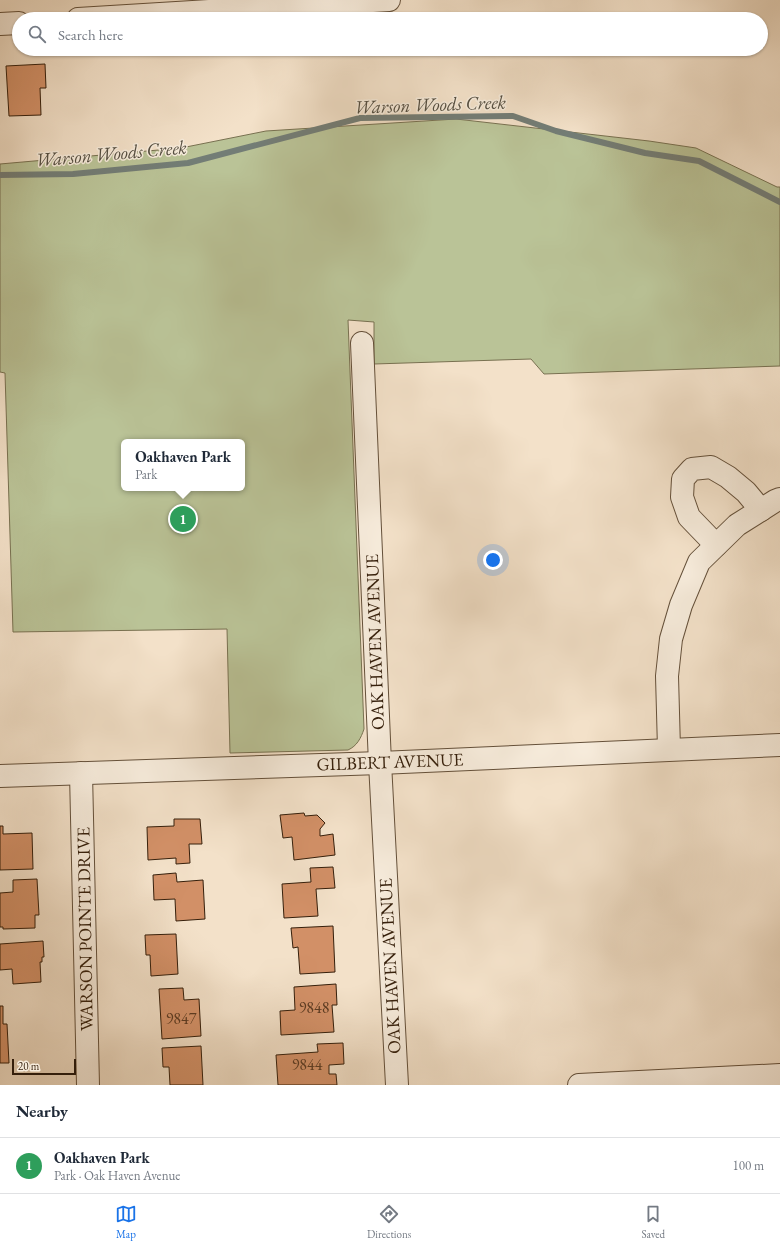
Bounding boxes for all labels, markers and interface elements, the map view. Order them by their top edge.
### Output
search box [12,12,768,56]
icon: search [26,23,48,45]
text: Search here [58,25,123,44]
water label: Warson Woods Creek [354,89,507,120]
water label: Warson Woods Creek [34,134,188,173]
popup [121,439,245,491]
text: Oakhaven Park [135,447,231,466]
text: Park [135,466,157,483]
pin: 1 [170,504,196,534]
your location [483,550,503,570]
street label: OAK HAVEN AVENUE [360,554,389,730]
street label: GILBERT AVENUE [316,747,464,776]
street label: WARSON POINTE DRIVE [71,827,98,1031]
street label: OAK HAVEN AVENUE [373,878,406,1055]
house number: 9848 [299,997,330,1018]
house number: 9847 [166,1008,197,1029]
house number: 9844 [292,1054,323,1075]
scale bar [12,1057,76,1076]
text: 20 m [18,1059,39,1073]
text: Nearby [16,1100,68,1122]
text: Oakhaven Park [54,1148,150,1167]
text: 1 [26,1157,32,1174]
text: 100 m [733,1157,764,1174]
text: Park · Oak Haven Avenue [54,1167,180,1184]
tab: Map [115,1203,137,1241]
tab: Directions [367,1203,411,1241]
tab: Saved [641,1203,665,1241]

